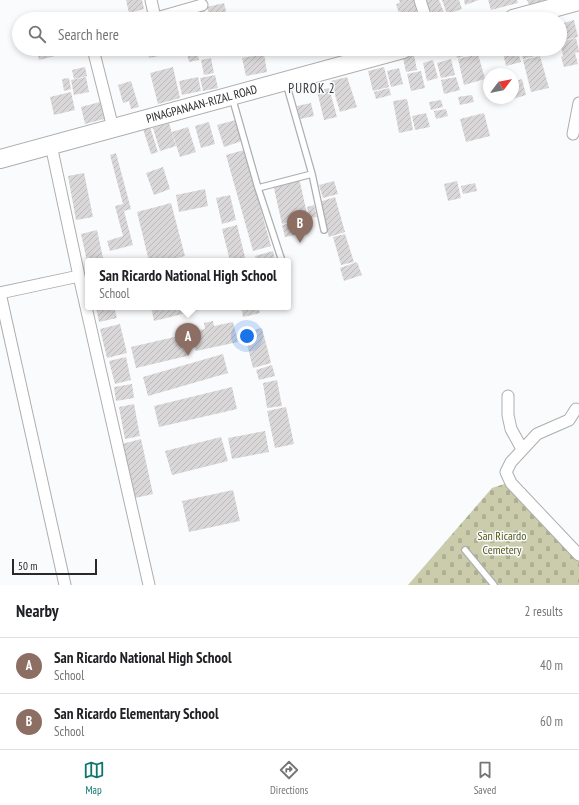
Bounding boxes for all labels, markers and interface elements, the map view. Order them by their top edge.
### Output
search box [12,12,567,56]
icon: search [26,23,48,45]
text: Search here [58,25,119,44]
north arrow [483,68,519,104]
district label: PUROK 2 [288,80,336,97]
street label: PINAGPANAAN-RIZAL ROAD [144,81,259,126]
pin: B [287,210,313,243]
popup [85,258,291,310]
text: San Ricardo National High School [99,266,277,285]
text: School [99,285,129,302]
pin: A [175,323,201,356]
your location [237,326,257,346]
park label: San Ricardo Cemetery [478,528,526,557]
scale bar [12,557,97,576]
text: 50 m [18,559,37,573]
text: Nearby [16,600,59,622]
text: 2 results [524,603,563,620]
text: San Ricardo National High School [54,648,232,667]
text: A [26,657,32,674]
text: 40 m [540,657,563,674]
text: School [54,667,84,684]
text: San Ricardo Elementary School [54,704,219,723]
text: B [26,713,32,730]
text: 60 m [540,713,563,730]
text: School [54,723,84,740]
tab: Map [83,759,105,797]
tab: Directions [270,759,308,797]
tab: Saved [474,759,496,797]

